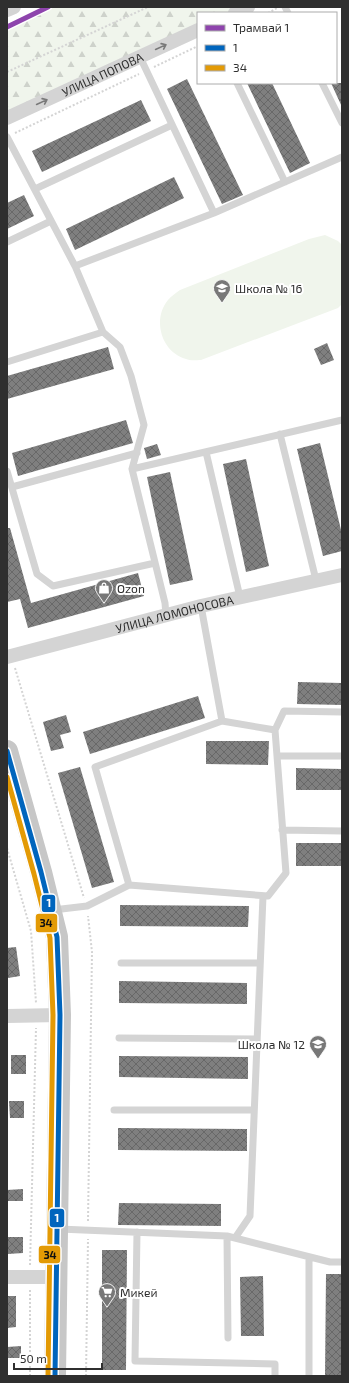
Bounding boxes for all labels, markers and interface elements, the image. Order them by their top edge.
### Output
legend [197,12,337,84]
text: Трамвай 1 [233,20,289,34]
text: 1 [233,40,238,54]
one-way arrow [154,43,166,50]
street label: УЛИЦА ПОПОВА [60,49,146,99]
text: 34 [233,60,247,74]
one-way arrow [36,98,48,105]
school or university icon: Школа № 16 [212,278,232,303]
place label: Школа № 16 [235,281,303,295]
shop icon: Ozon [94,578,114,603]
place label: Ozon [117,581,145,595]
street label: УЛИЦА ЛОМОНОСОВА [114,592,235,635]
line badge: 1 [41,894,56,913]
text: 1 [47,896,51,909]
line badge: 34 [35,913,58,933]
text: 34 [39,916,53,929]
school or university icon: Школа № 12 [308,1034,328,1059]
place label: Школа № 12 [238,1037,305,1051]
line badge: 1 [49,1208,65,1228]
text: 1 [55,1211,59,1224]
line badge: 34 [38,1245,61,1264]
text: 34 [43,1248,57,1261]
supermarket icon: Микей [97,1282,117,1307]
place label: Микей [120,1285,157,1299]
scale bar [14,1345,102,1371]
text: 50 m [20,1351,47,1365]

